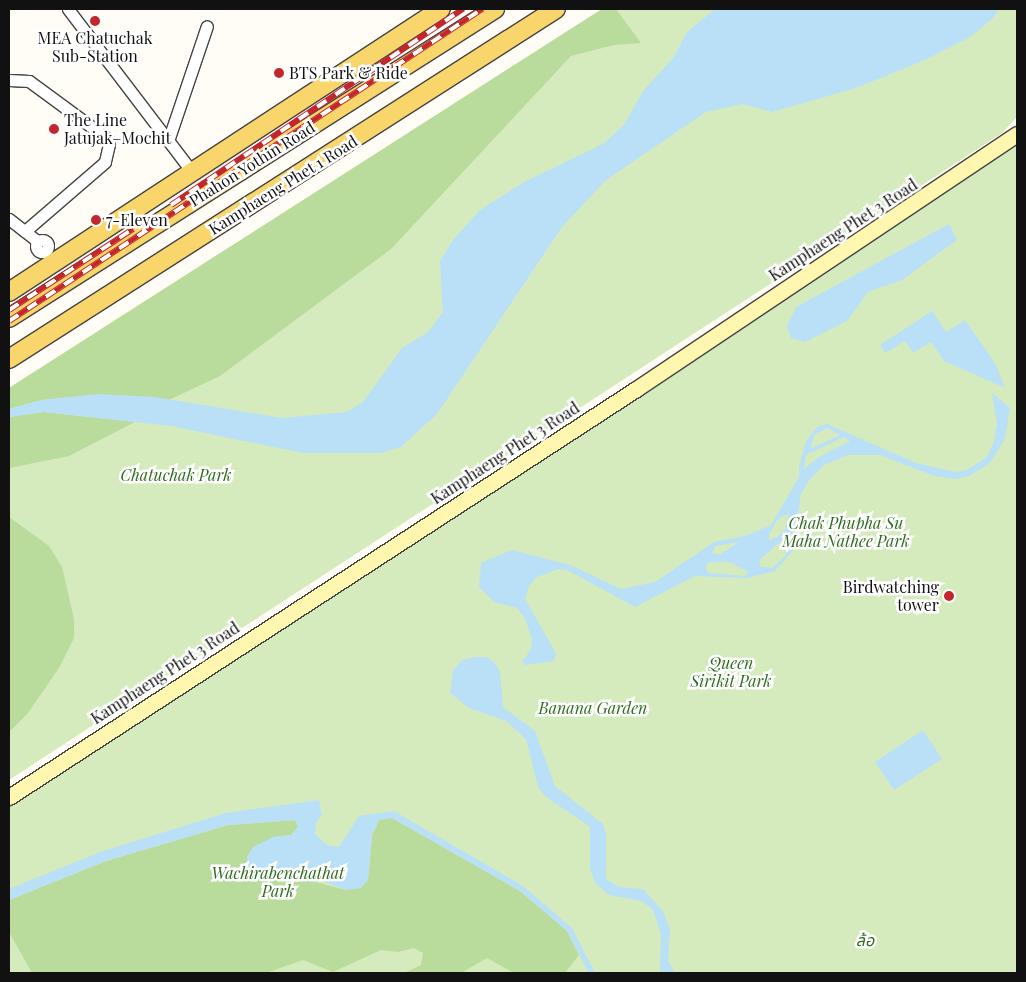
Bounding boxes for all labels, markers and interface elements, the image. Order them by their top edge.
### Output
marker: MEA Chatuchak Sub-Station [89,15,101,27]
place label: MEA Chatuchak Sub-Station [37,28,153,66]
place label: BTS Park & Ride [289,63,408,83]
marker: BTS Park & Ride [273,67,285,79]
place label: The Line Jatujak–Mochit [64,110,171,148]
street label: Phahon Yothin Road [185,117,319,211]
marker: The Line Jatujak–Mochit [48,123,60,135]
street label: Kamphaeng Phet 1 Road [205,131,361,239]
street label: Kamphaeng Phet 3 Road [765,175,921,285]
place label: 7-Eleven [106,210,168,230]
marker: 7-Eleven [90,214,102,226]
street label: Kamphaeng Phet 3 Road [427,398,583,508]
park label: Chatuchak Park [121,465,231,485]
park label: Chak Phupha Su Maha Nathee Park [783,513,909,551]
place label: Birdwatching tower [843,577,939,615]
marker: Birdwatching tower [943,590,955,602]
street label: Kamphaeng Phet 3 Road [87,618,243,728]
park label: Queen Sirikit Park [690,653,772,691]
park label: Banana Garden [539,698,647,718]
park label: Wachirabenchathat Park [212,863,344,901]
park label: ล้อ [856,930,874,950]

